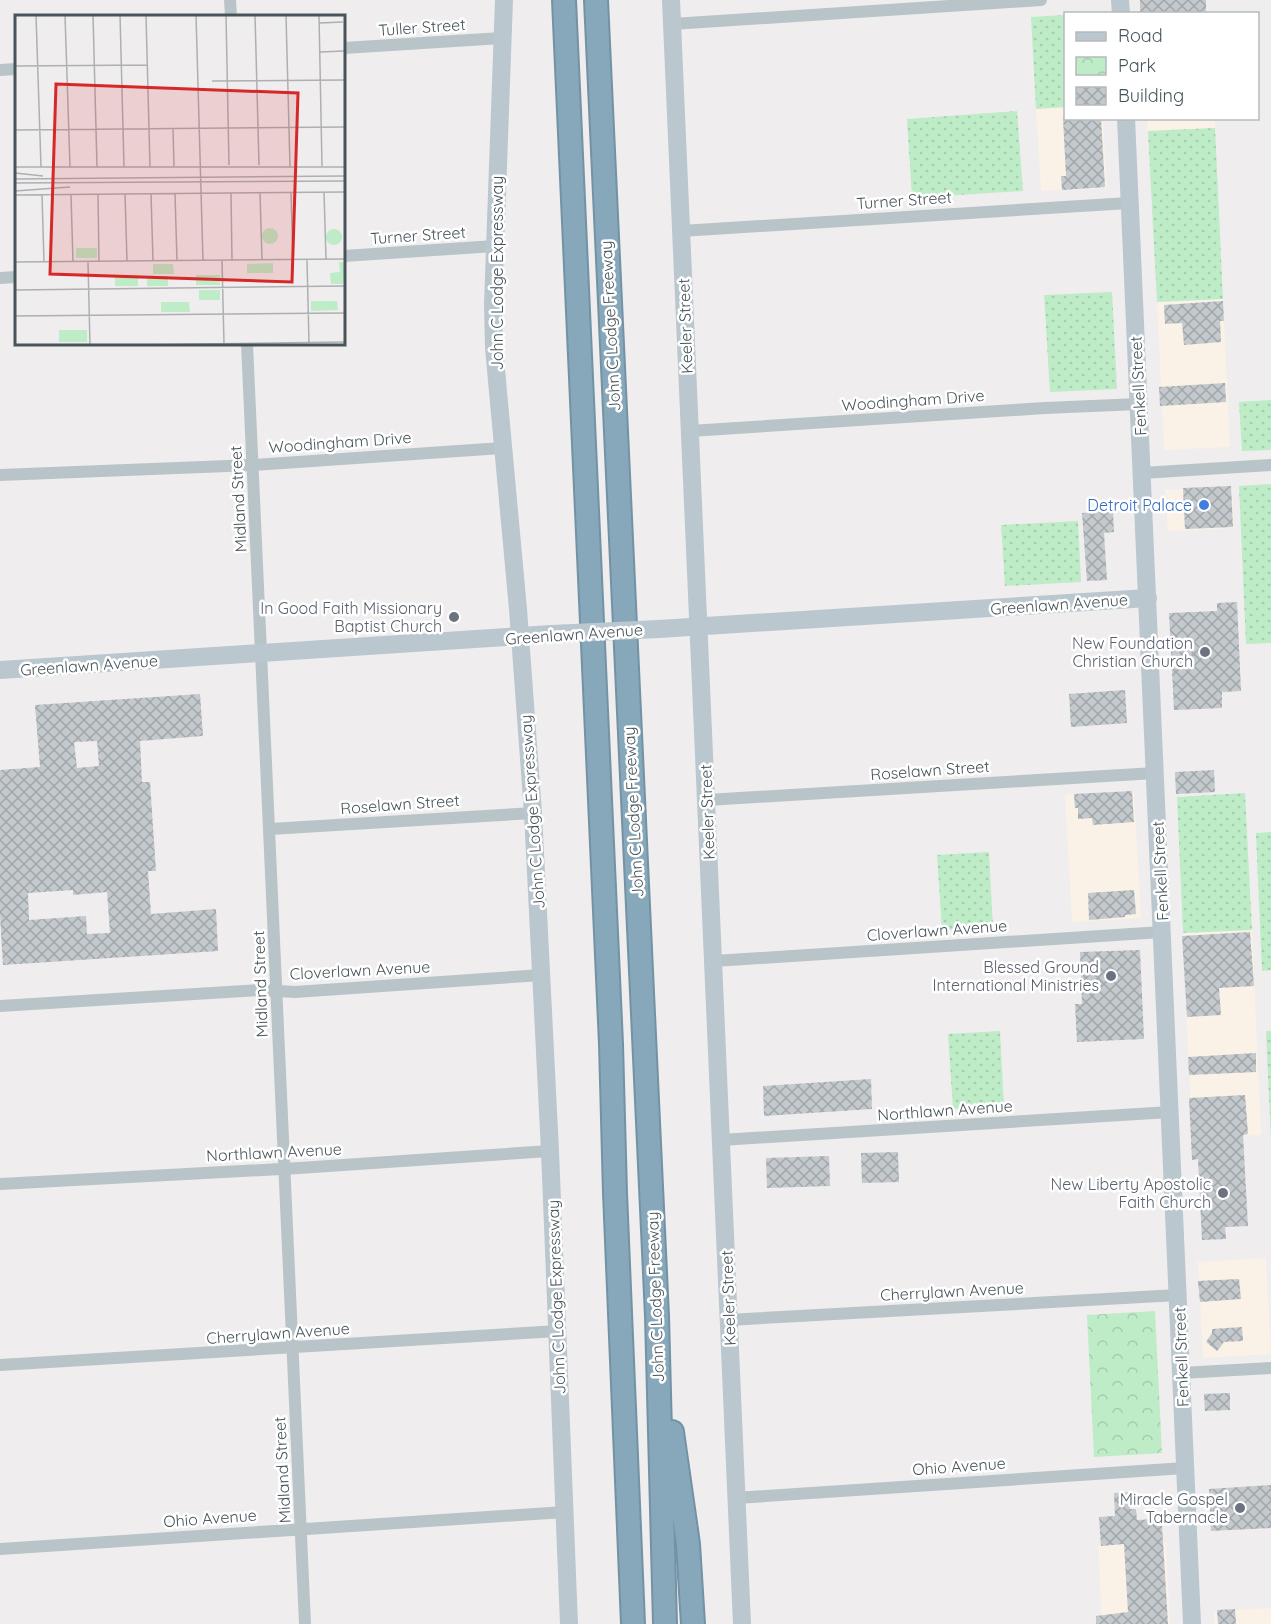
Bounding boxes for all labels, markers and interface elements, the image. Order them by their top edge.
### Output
legend [1064,12,1259,120]
street label: Tuller Street [378,14,466,40]
inset map [15,15,345,345]
text: Road [1118,24,1163,47]
text: Park [1118,54,1156,77]
text: Building [1118,84,1184,107]
street label: John C Lodge Expressway [487,176,507,370]
street label: Turner Street [856,187,952,213]
street label: Turner Street [370,222,466,248]
street label: John C Lodge Freeway [596,240,624,412]
street label: Keeler Street [673,278,697,374]
street label: Fenkell Street [1125,336,1151,436]
street label: Woodingham Drive [841,385,985,415]
street label: Woodingham Drive [268,427,412,457]
street label: Midland Street [225,445,251,553]
place label: Detroit Palace [1087,495,1192,515]
marker: Detroit Palace [1197,498,1211,512]
street label: Greenlawn Avenue [990,589,1128,619]
place label: In Good Faith Missionary Baptist Church [260,598,442,636]
marker: In Good Faith Missionary Baptist Church [447,610,461,624]
street label: Greenlawn Avenue [505,619,643,649]
place label: New Foundation Christian Church [1072,633,1193,671]
marker: New Foundation Christian Church [1198,645,1212,659]
street label: Greenlawn Avenue [20,650,158,680]
street label: John C Lodge Expressway [515,714,549,910]
street label: John C Lodge Freeway [619,726,647,898]
street label: Roselawn Street [870,756,990,784]
street label: Keeler Street [695,764,719,860]
street label: Roselawn Street [340,790,460,818]
street label: Fenkell Street [1147,821,1173,921]
street label: Cloverlawn Avenue [866,915,1008,945]
street label: Midland Street [248,930,272,1038]
street label: Cloverlawn Avenue [289,956,431,984]
place label: Blessed Ground International Ministries [932,957,1099,995]
marker: Blessed Ground International Ministries [1104,969,1118,983]
street label: Northlawn Avenue [877,1095,1013,1125]
street label: Northlawn Avenue [206,1138,342,1166]
place label: New Liberty Apostolic Faith Church [1051,1174,1211,1212]
marker: New Liberty Apostolic Faith Church [1216,1186,1230,1200]
street label: John C Lodge Expressway [543,1199,569,1395]
street label: John C Lodge Freeway [642,1211,668,1383]
street label: Keeler Street [716,1250,740,1346]
street label: Cherrylawn Avenue [880,1277,1024,1305]
street label: Fenkell Street [1169,1307,1193,1407]
street label: Cherrylawn Avenue [206,1318,350,1348]
street label: Midland Street [269,1416,295,1524]
street label: Ohio Avenue [912,1453,1006,1479]
place label: Miracle Gospel Tabernacle [1120,1489,1228,1527]
marker: Miracle Gospel Tabernacle [1233,1501,1247,1515]
street label: Ohio Avenue [163,1505,257,1531]

